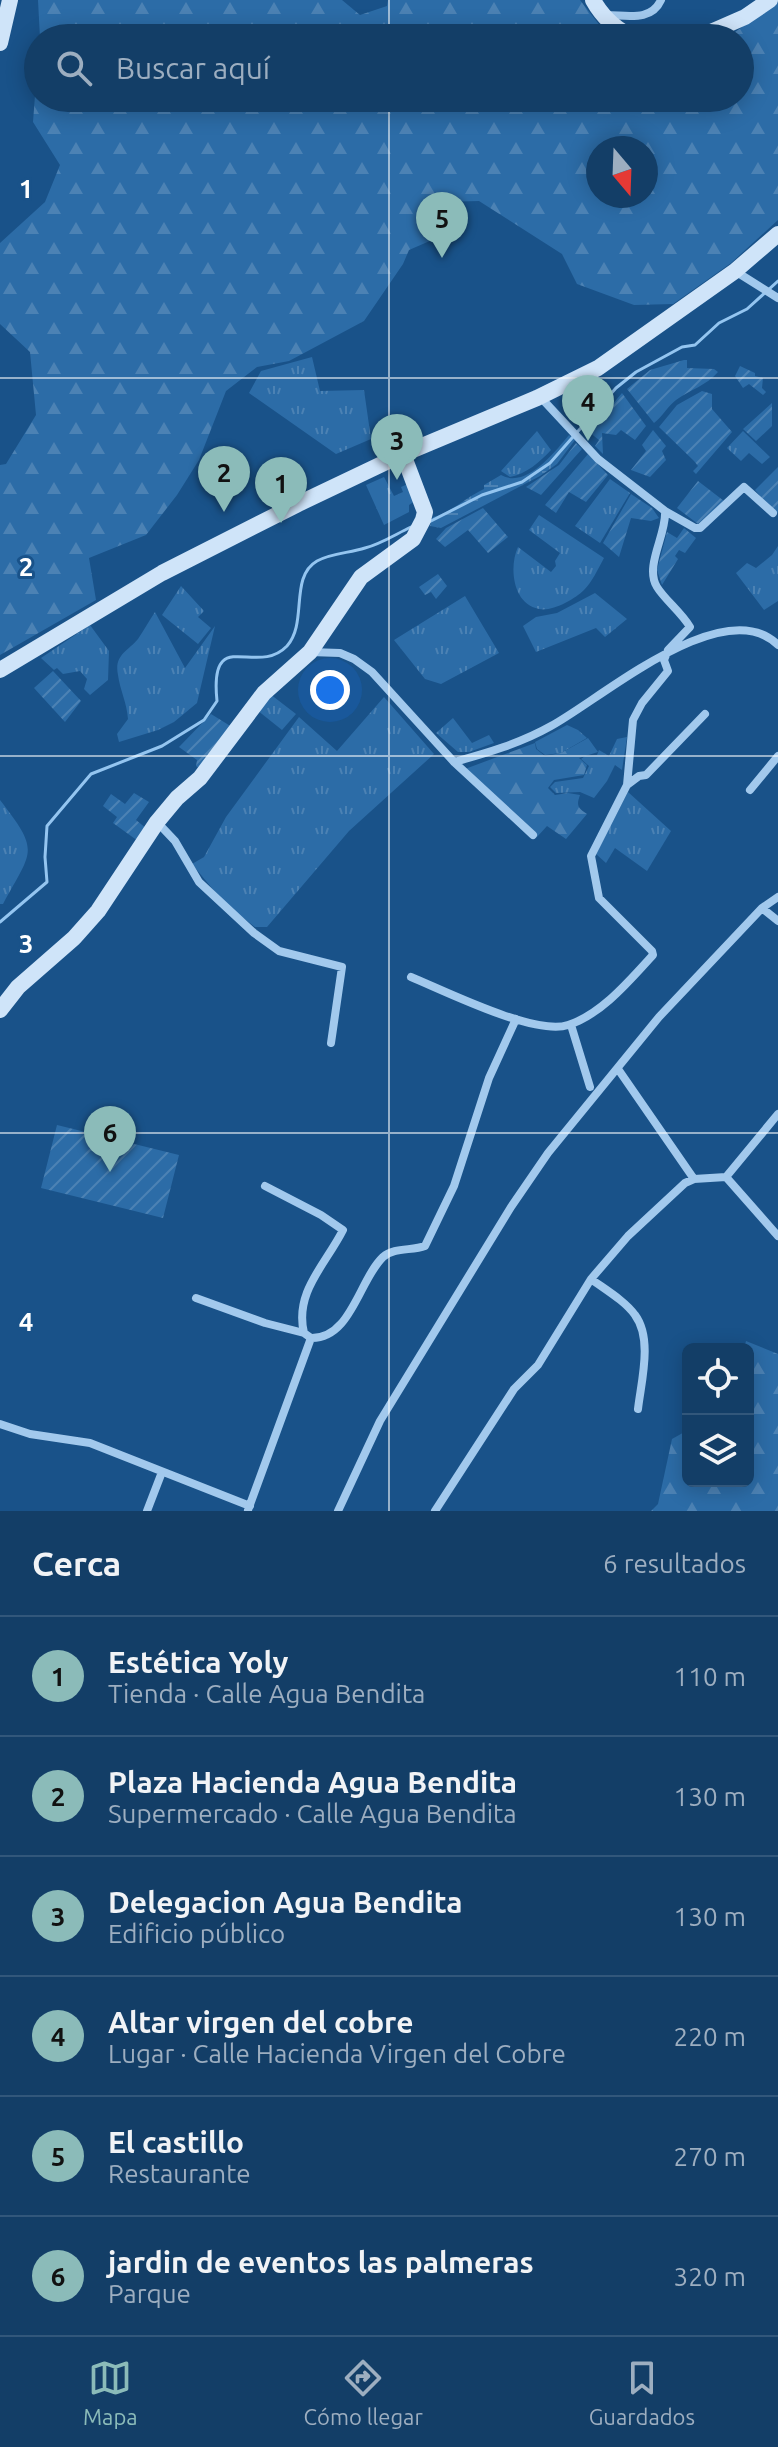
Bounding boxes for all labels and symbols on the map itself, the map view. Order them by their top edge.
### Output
north arrow [586,136,658,208]
text: 1 [19,174,33,203]
pin: 5 [416,192,468,258]
pin: 4 [562,375,614,441]
pin: 3 [371,414,423,480]
pin: 2 [198,446,250,512]
pin: 1 [255,457,307,523]
text: 2 [19,552,33,581]
your location [310,670,350,710]
text: 3 [19,929,33,958]
pin: 6 [84,1106,136,1172]
text: 4 [19,1307,33,1336]

